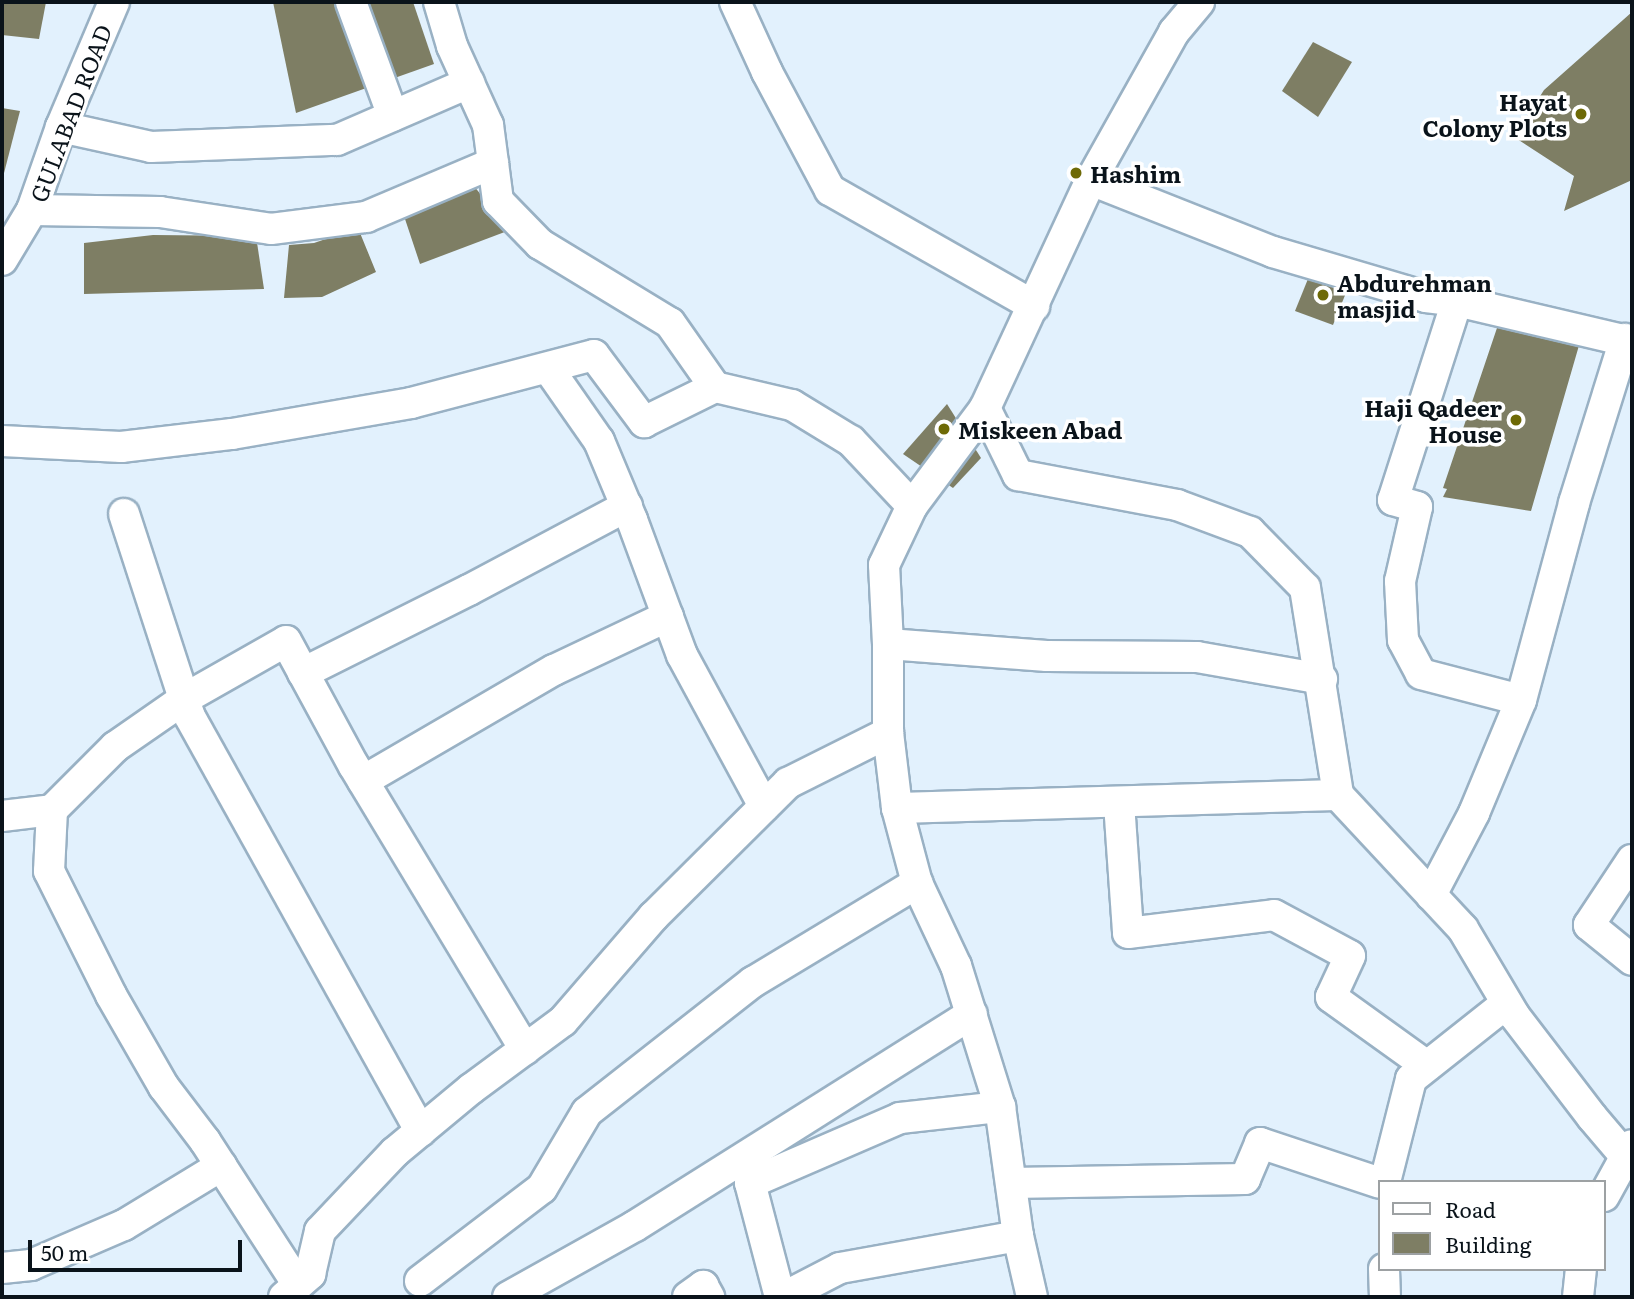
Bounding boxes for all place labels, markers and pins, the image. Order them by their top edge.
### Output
place label: Hayat Colony Plots [1422,87,1567,141]
marker: Hayat Colony Plots [1573,106,1589,122]
place label: Hashim [1090,159,1181,187]
marker: Hashim [1068,165,1084,181]
place label: Abdurehman masjid [1337,268,1492,322]
marker: Abdurehman masjid [1315,287,1331,303]
place label: Haji Qadeer House [1364,393,1502,447]
marker: Haji Qadeer House [1508,412,1524,428]
place label: Miskeen Abad [958,415,1122,443]
marker: Miskeen Abad [936,421,952,437]

